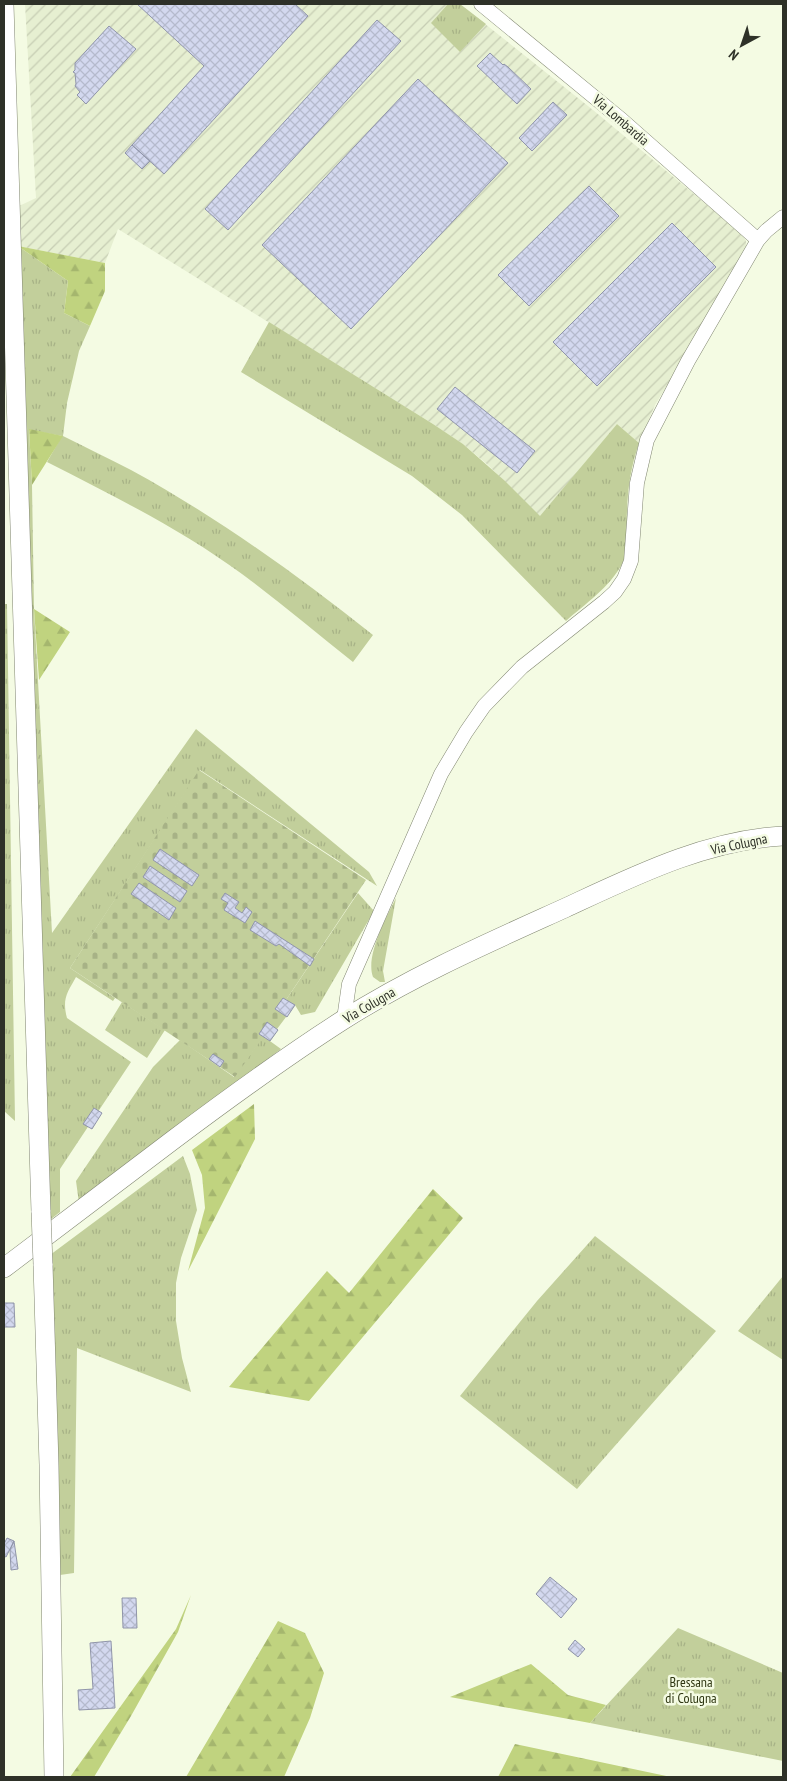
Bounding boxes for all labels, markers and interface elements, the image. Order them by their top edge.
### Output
north arrow [717,20,767,70]
text: N [725,46,742,64]
street label: Via Lombardia [588,90,653,149]
street label: Via Colugna [708,829,769,859]
street label: Via Colugna [339,983,398,1028]
park label: Bressana di Colugna [665,1673,717,1707]

